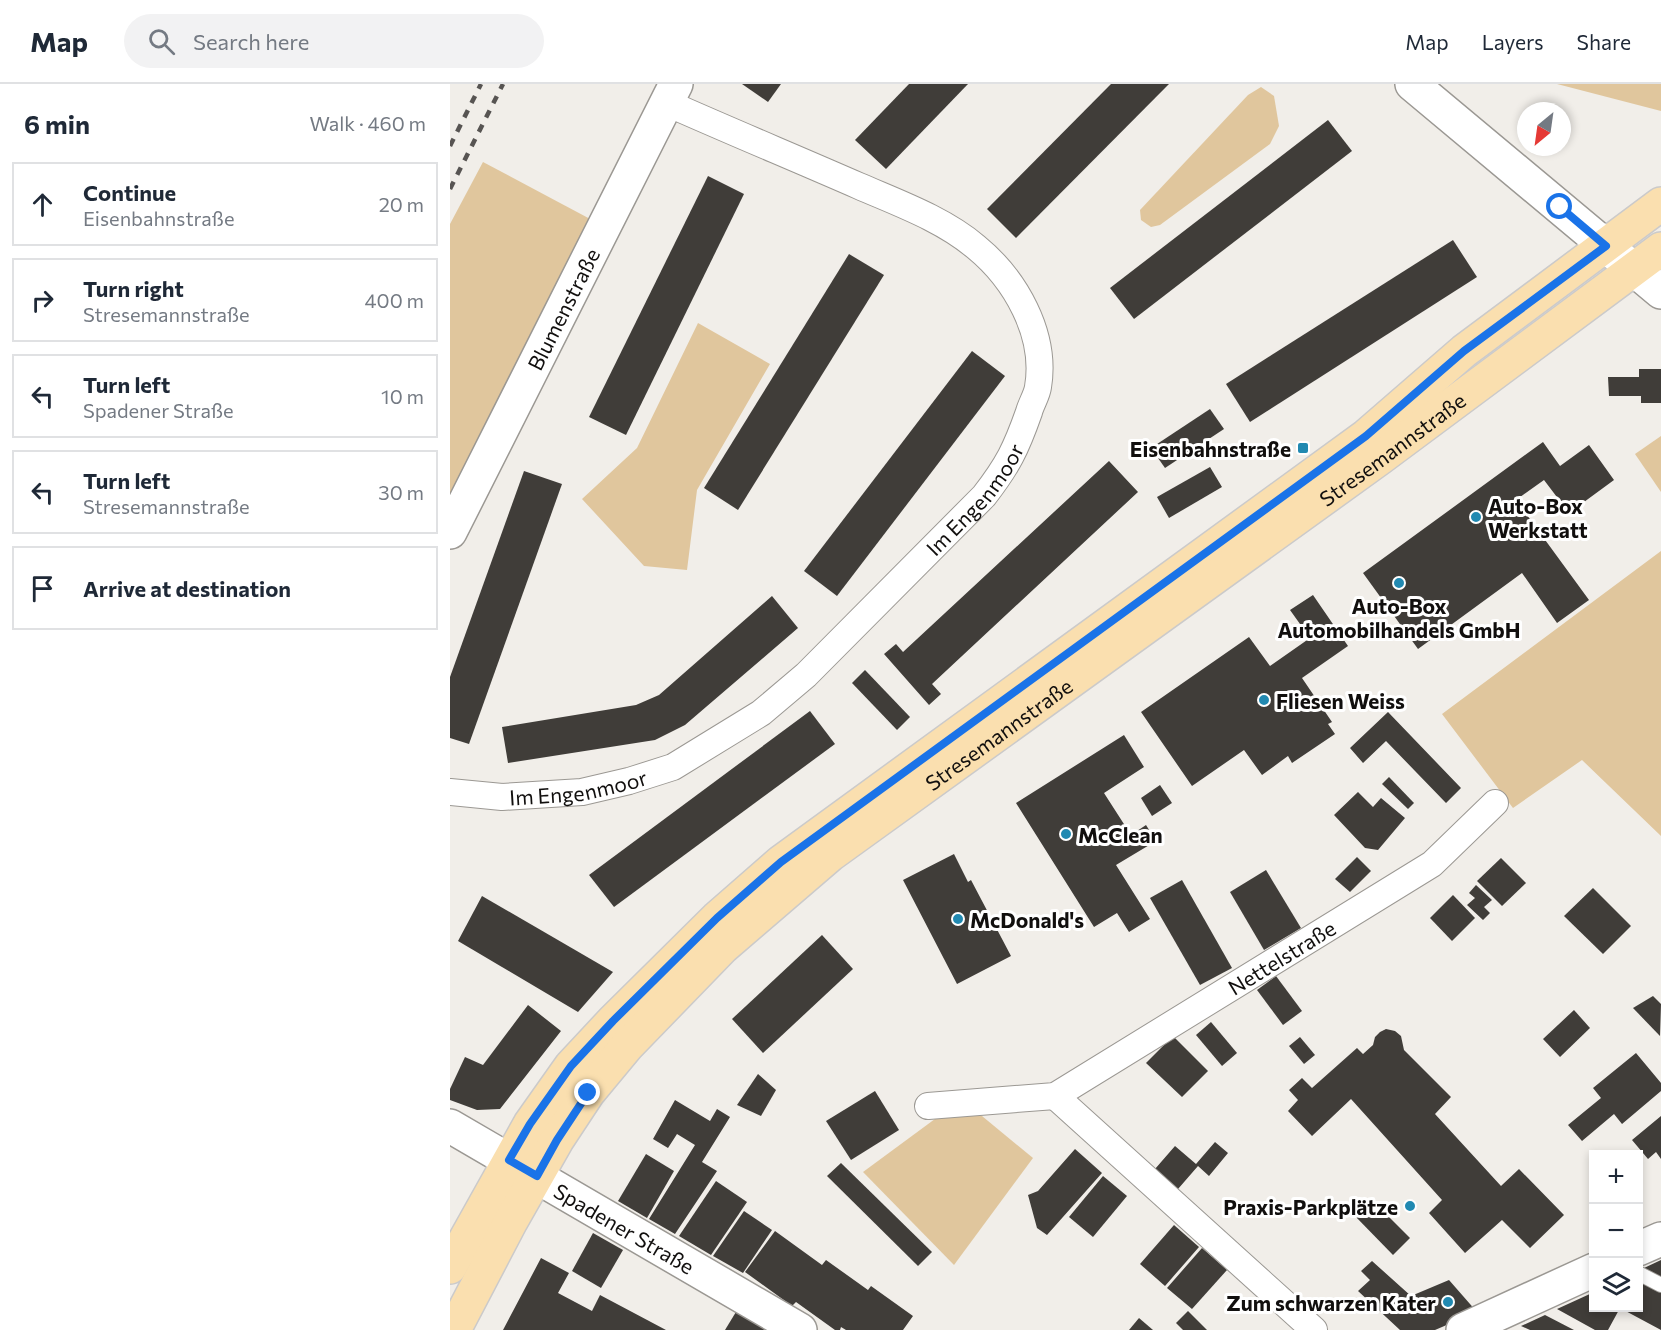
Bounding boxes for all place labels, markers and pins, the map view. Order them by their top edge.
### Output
place label: Eisenbahnstraße [1130,436,1291,461]
marker: Eisenbahnstraße [1296,441,1310,455]
place label: Auto-Box Werkstatt [1488,493,1588,542]
marker: Auto-Box Werkstatt [1469,510,1483,524]
marker: Auto-Box Automobilhandels GmbH [1392,576,1406,590]
place label: Auto-Box Automobilhandels GmbH [1277,593,1521,642]
place label: Fliesen Weiss [1276,688,1405,713]
marker: Fliesen Weiss [1257,693,1271,707]
place label: McClean [1078,822,1163,847]
marker: McClean [1059,827,1073,841]
place label: McDonald's [970,907,1084,932]
marker: McDonald's [951,912,965,926]
place label: Praxis-Parkplätze [1223,1194,1398,1219]
marker: Praxis-Parkplätze [1403,1199,1417,1213]
place label: Zum schwarzen Kater [1226,1290,1436,1315]
marker: Zum schwarzen Kater [1441,1295,1455,1309]

